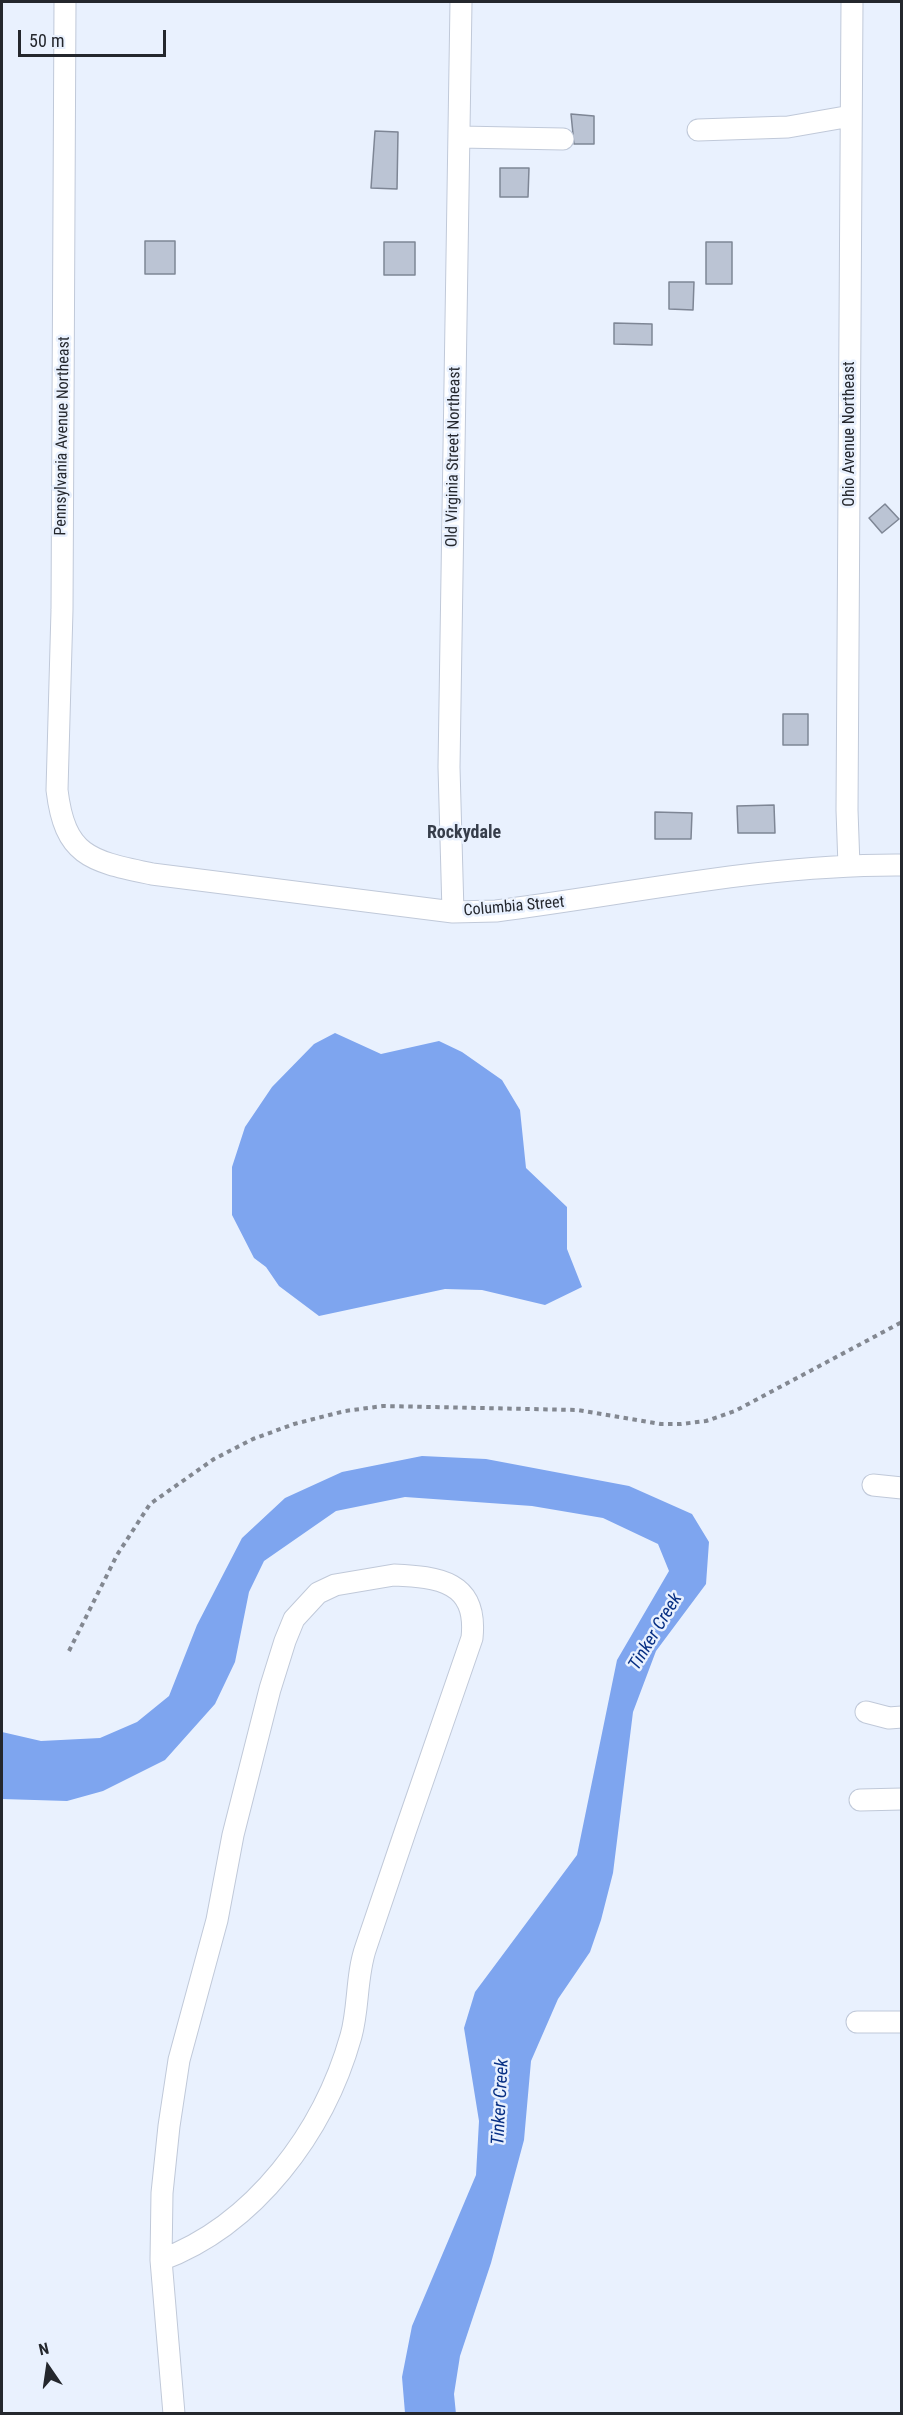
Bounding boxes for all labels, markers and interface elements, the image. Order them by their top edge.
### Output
scale bar [21,18,170,56]
text: 50 m [29,30,64,51]
street label: Pennsylvania Avenue Northeast [52,336,74,536]
street label: Ohio Avenue Northeast [840,361,860,507]
street label: Old Virginia Street Northeast [443,367,465,547]
district label: Rockydale [427,822,501,844]
street label: Columbia Street [463,893,565,921]
water label: Tinker Creek [625,1590,687,1674]
water label: Tinker Creek [488,2058,514,2146]
north arrow [18,2337,78,2397]
text: N [37,2339,51,2359]

